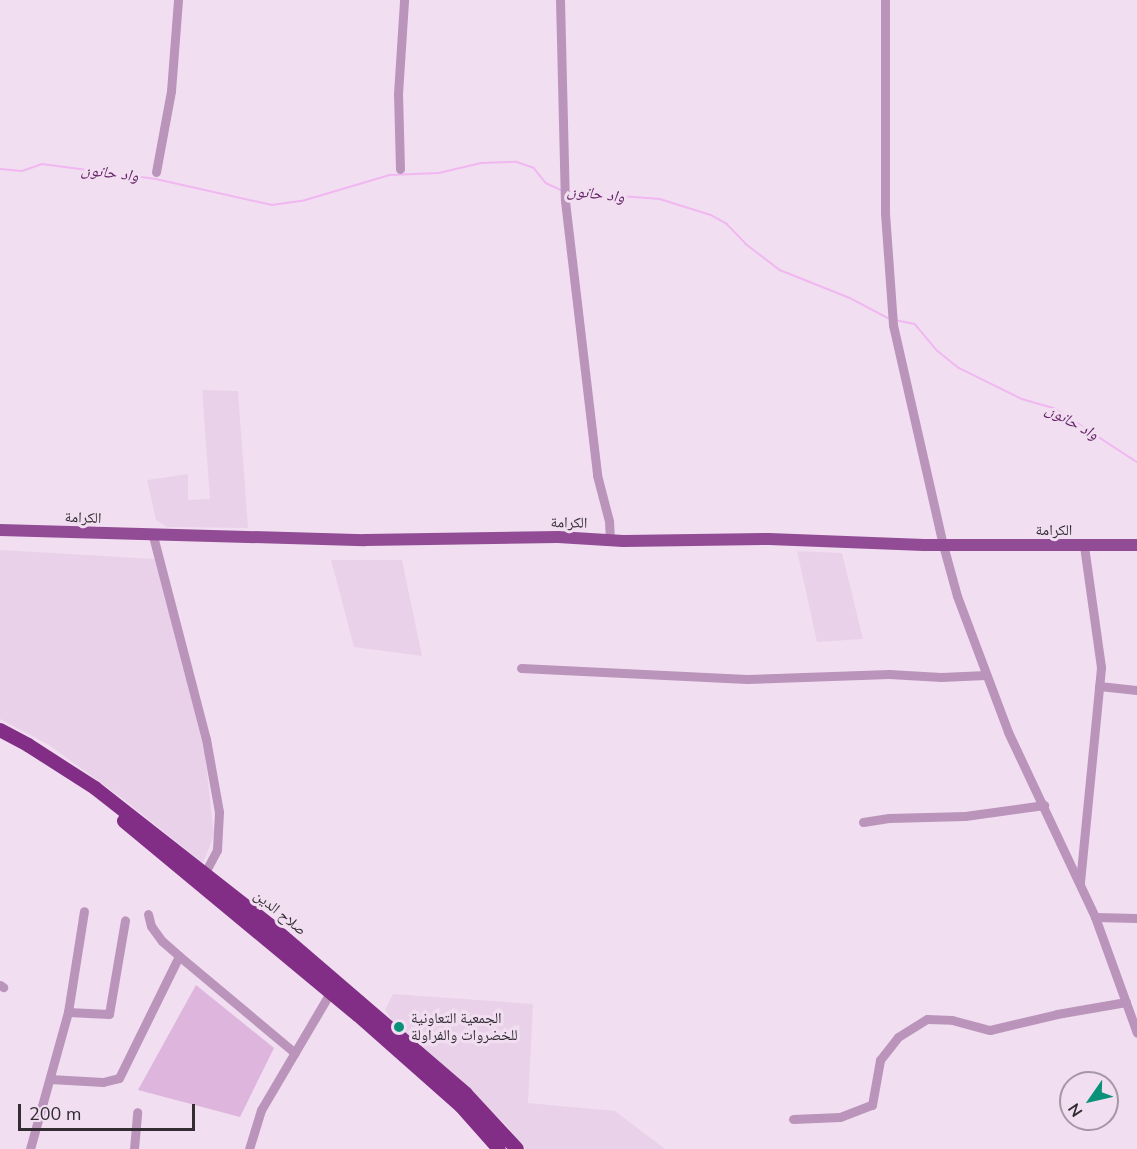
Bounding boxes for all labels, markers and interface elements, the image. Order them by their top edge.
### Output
water label: واد حانون [80,160,140,186]
water label: واد حانون [566,181,626,207]
water label: واد حانون [1042,400,1102,444]
street label: الكرامة [64,508,102,528]
street label: الكرامة [550,514,588,532]
street label: الكرامة [1036,522,1072,540]
street label: صلاح الدين [250,886,310,940]
place label: الجمعية التعاونية للخضروات والفراولة [411,1009,518,1044]
marker: الجمعية التعاونية للخضروات والفراولة [392,1020,406,1034]
north arrow [1059,1071,1119,1131]
scale bar [21,1092,198,1130]
text: N [1063,1099,1088,1121]
text: 200 m [29,1102,81,1126]

